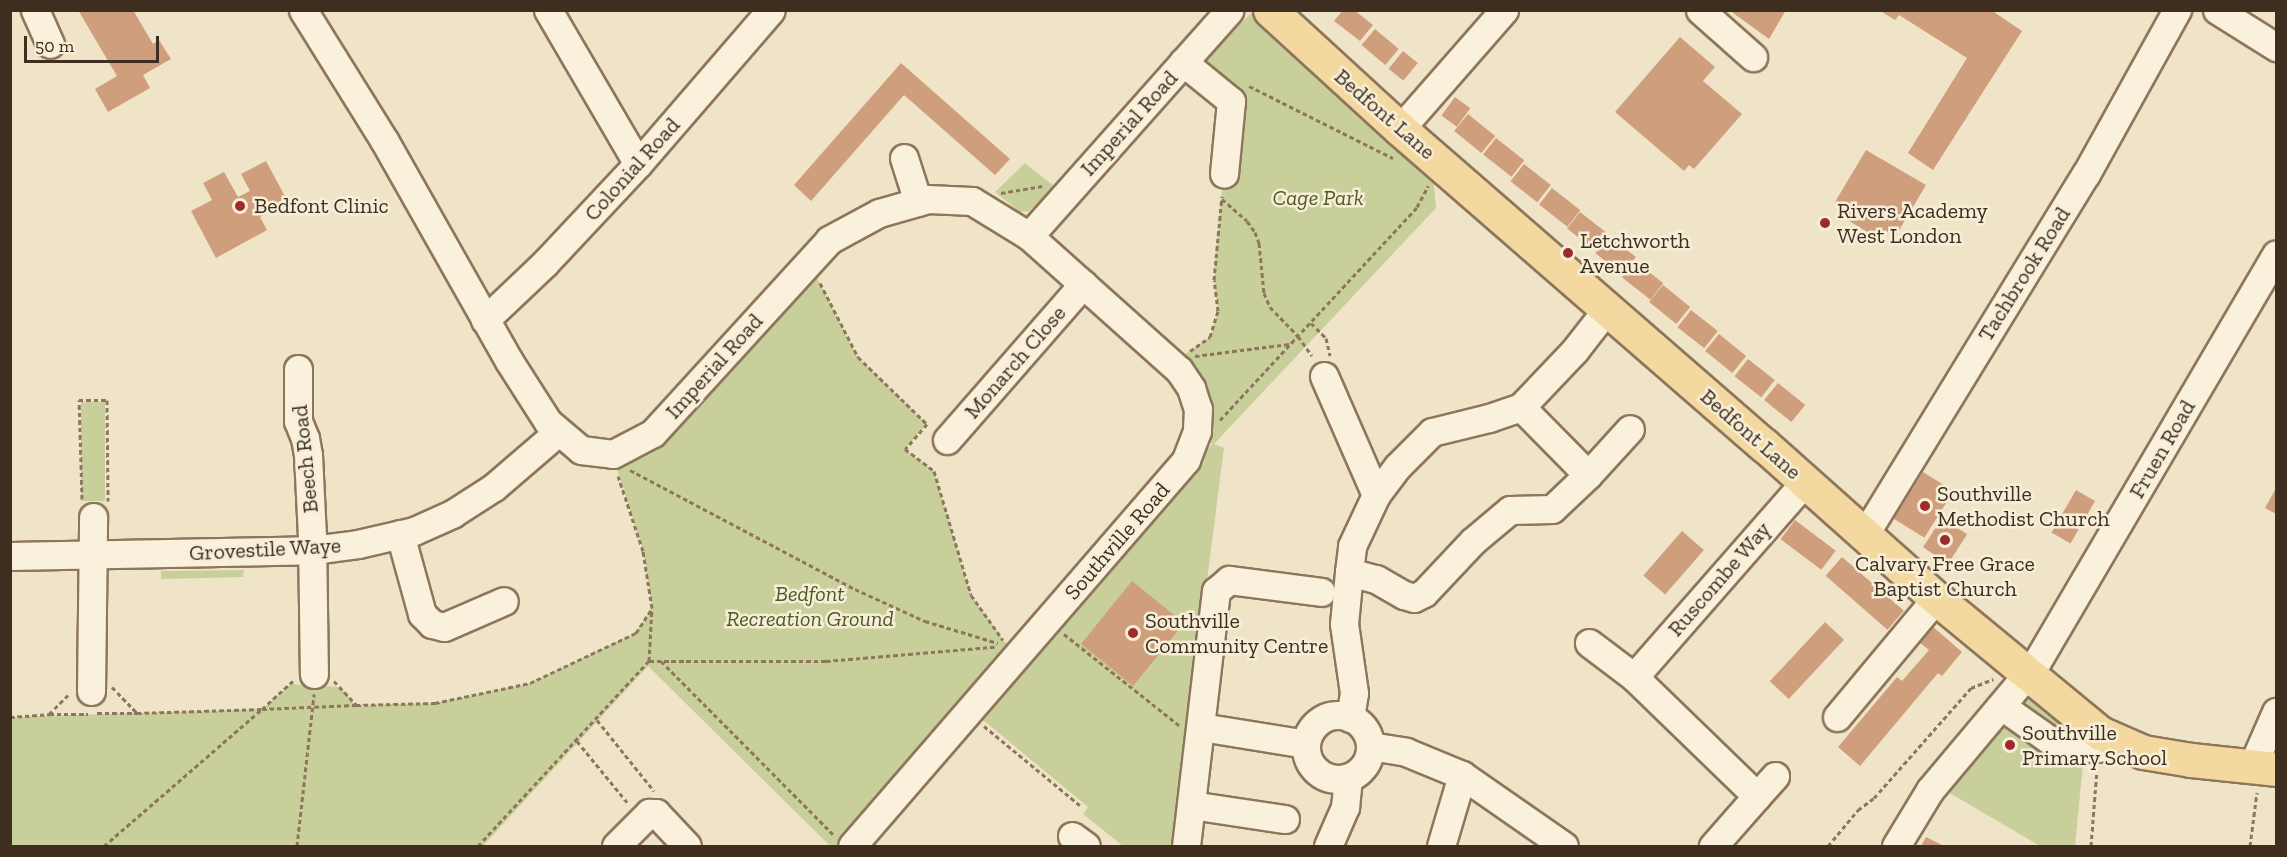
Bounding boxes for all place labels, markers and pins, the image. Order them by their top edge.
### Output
place label: Bedfont Clinic [254,193,389,219]
marker: Bedfont Clinic [231,197,249,215]
place label: Rivers Academy West London [1837,197,1988,248]
marker: Rivers Academy West London [1818,216,1832,230]
place label: Letchworth Avenue [1580,227,1690,278]
marker: Letchworth Avenue [1561,246,1575,260]
place label: Southville Methodist Church [1937,480,2110,532]
marker: Southville Methodist Church [1918,499,1932,513]
marker: Calvary Free Grace Baptist Church [1938,533,1952,547]
place label: Calvary Free Grace Baptist Church [1855,550,2035,602]
place label: Southville Community Centre [1145,607,1329,658]
marker: Southville Community Centre [1126,626,1140,640]
place label: Southville Primary School [2022,719,2168,770]
marker: Southville Primary School [2003,738,2017,752]

